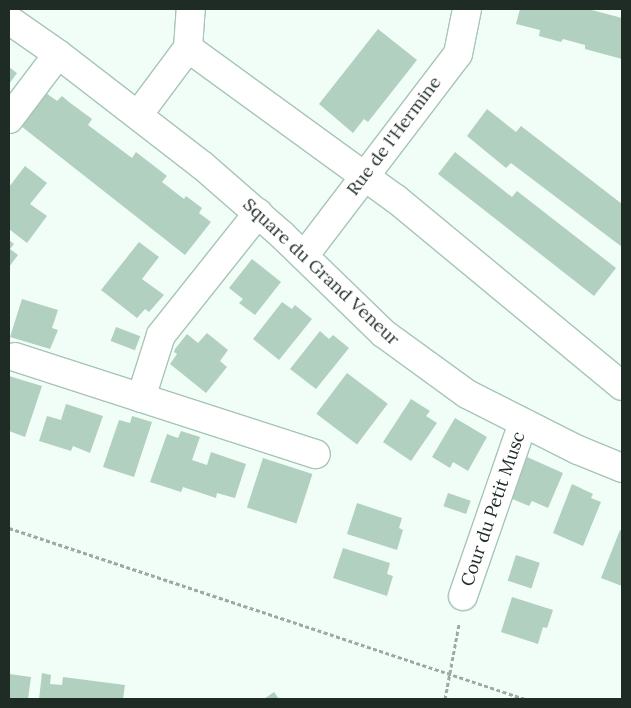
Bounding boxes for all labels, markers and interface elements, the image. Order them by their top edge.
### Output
street label: Rue de l'Hermine [342,72,446,200]
street label: Square du Grand Veneur [238,194,404,350]
street label: Cour du Petit Musc [456,429,530,589]

